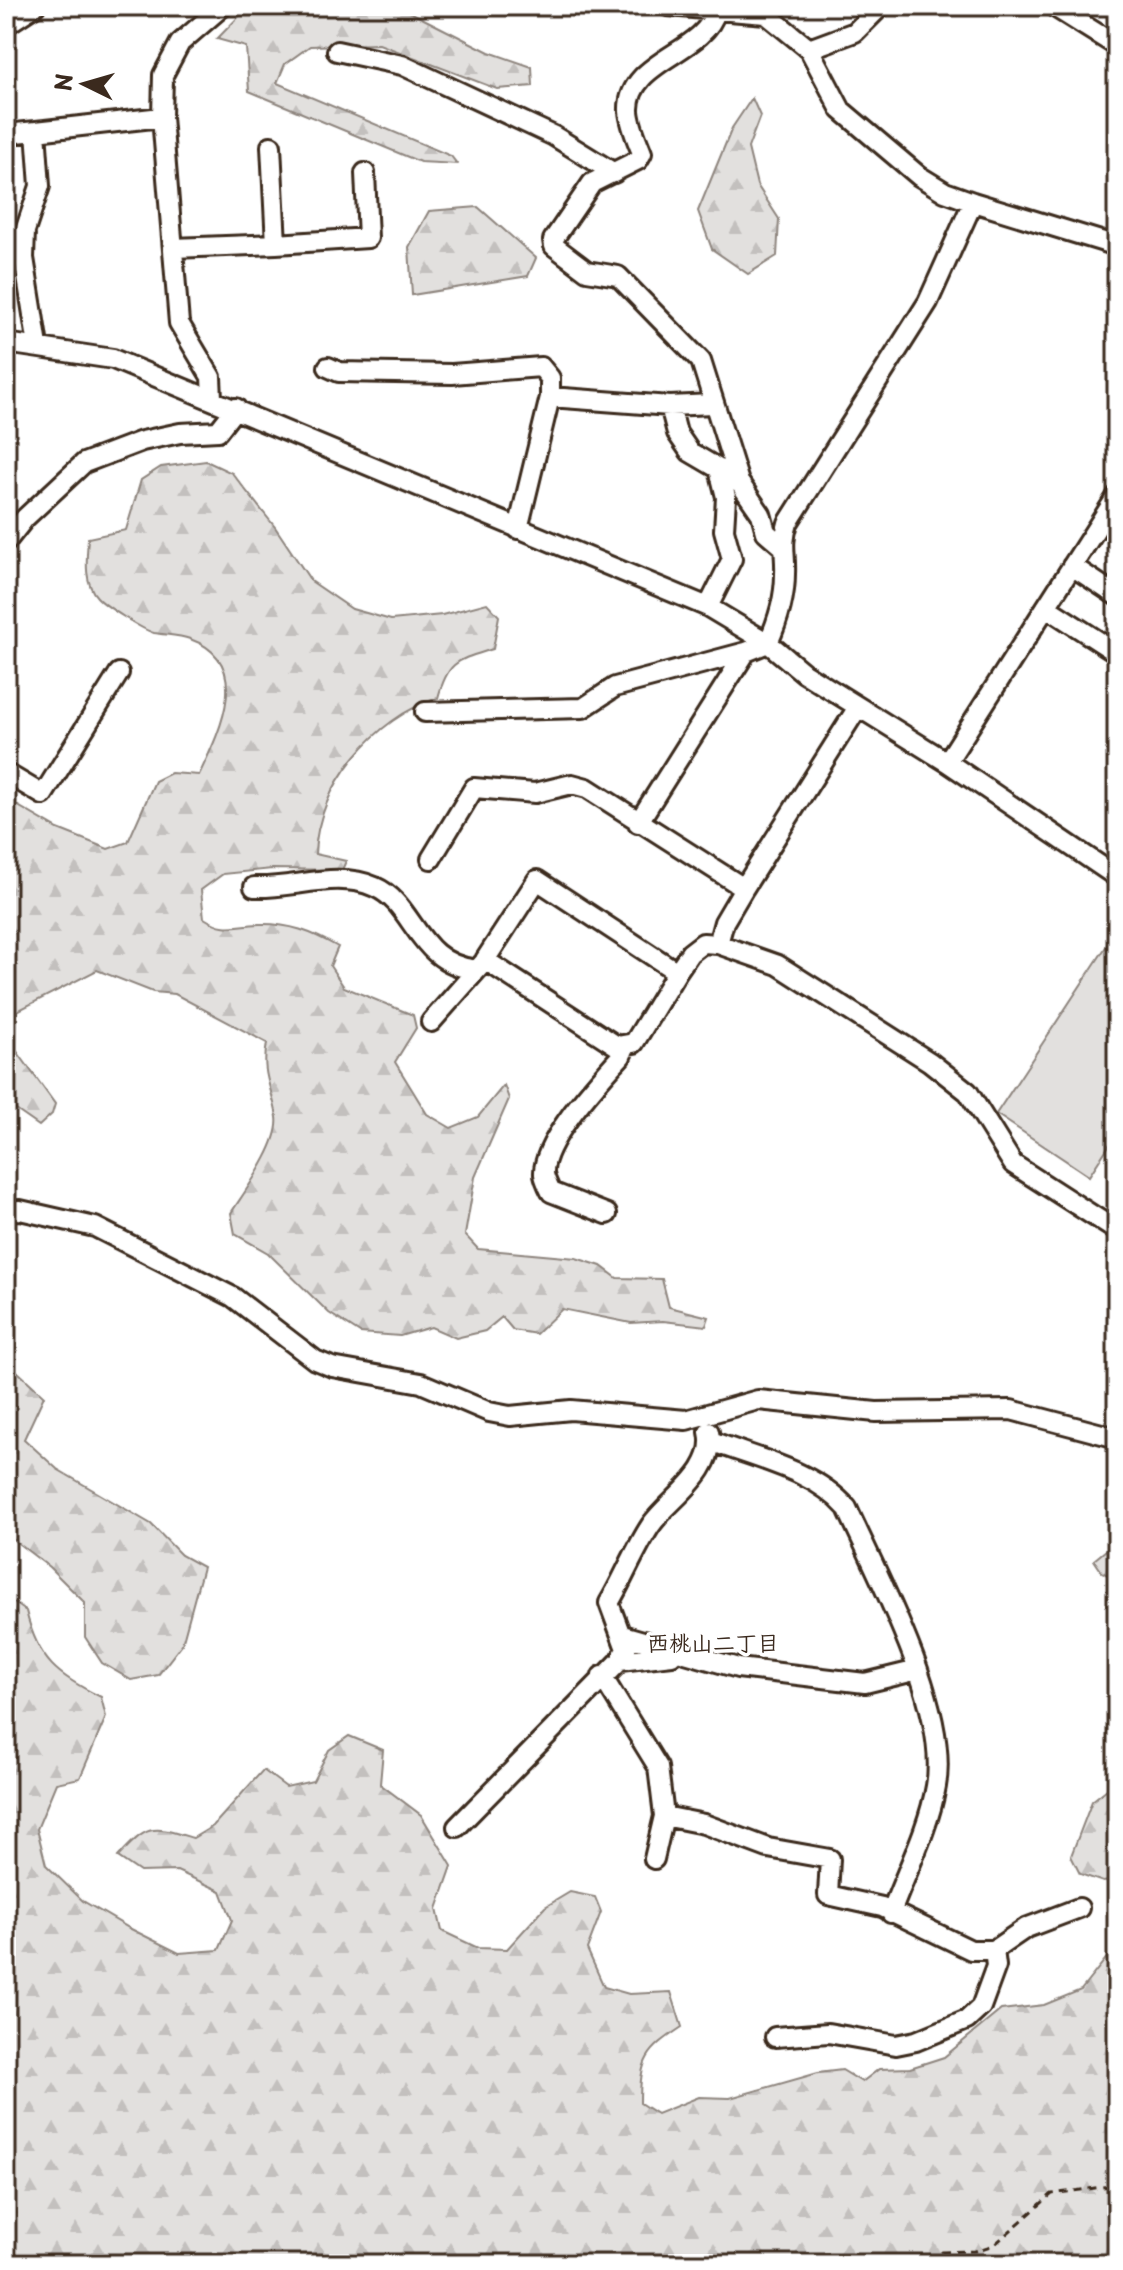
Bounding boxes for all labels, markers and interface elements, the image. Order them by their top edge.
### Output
north arrow [44,44,124,124]
text: N [45,72,80,92]
district label: 西桃山二丁目 [647,1625,779,1658]

